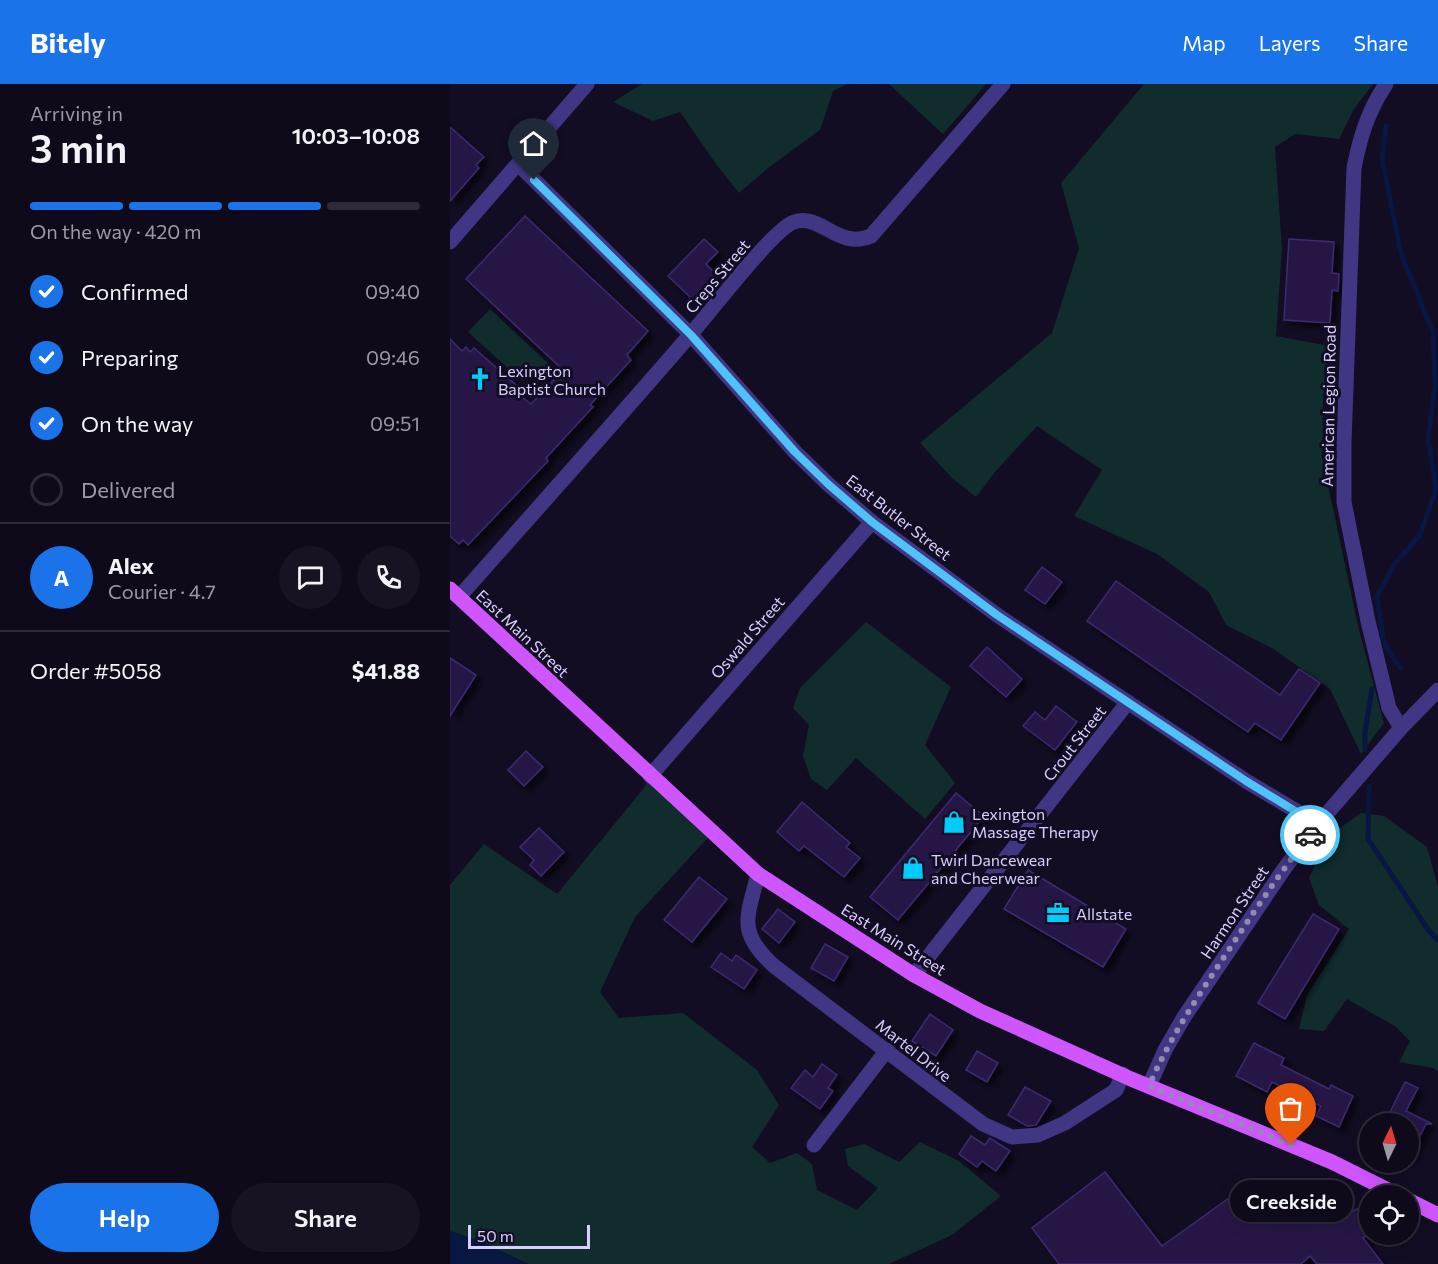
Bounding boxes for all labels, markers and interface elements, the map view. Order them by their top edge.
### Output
text: Bitely [30,25,106,59]
text: Map [1182,30,1226,55]
text: Layers [1259,30,1321,55]
text: Share [1354,30,1408,55]
text: Arriving in [30,101,123,125]
pin [508,118,559,180]
text: 10:03–10:08 [292,122,420,149]
text: 3 min [30,123,127,171]
icon: home [517,127,550,160]
text: On the way · 420 m [30,219,202,243]
street label: Creps Street [681,235,754,317]
icon: check [30,275,63,308]
text: Confirmed [81,278,188,305]
text: 09:40 [365,279,420,303]
street label: American Legion Road [1317,325,1339,487]
icon: check [30,341,63,374]
text: Preparing [81,344,178,371]
text: 09:46 [366,345,420,369]
place label: Lexington Baptist Church [498,361,606,398]
church icon: Lexington Baptist Church [467,366,493,392]
icon: check [30,407,63,440]
text: On the way [81,410,193,437]
text: 09:51 [370,411,420,435]
street label: East Butler Street [843,470,956,564]
text: Delivered [81,476,175,503]
button: chat [279,546,342,609]
button: phone [357,546,420,609]
text: Alex [108,552,154,579]
text: A [54,564,69,591]
text: Courier · 4.7 [108,579,216,603]
street label: East Main Street [473,585,574,681]
street label: Oswald Street [706,592,788,682]
text: Order #5058 [30,657,162,684]
text: $41.88 [352,657,420,684]
street label: Crout Street [1039,701,1110,784]
place label: Lexington Massage Therapy [972,804,1098,841]
courier [1280,805,1340,865]
shop icon: Lexington Massage Therapy [941,809,967,835]
icon: car [1294,819,1327,852]
place label: Twirl Dancewear and Cheerwear [931,850,1052,887]
shop icon: Twirl Dancewear and Cheerwear [900,855,926,881]
street label: Harmon Street [1196,862,1272,962]
street label: East Main Street [838,899,950,979]
office icon: Allstate [1045,900,1071,926]
place label: Allstate [1076,904,1132,923]
street label: Martel Drive [872,1015,956,1085]
pin [1265,1083,1316,1145]
icon: bag [1274,1092,1307,1125]
north arrow [1359,1113,1419,1173]
map controls [1359,1113,1419,1245]
callout: Creekside [1230,1181,1352,1223]
button: Help [30,1183,219,1252]
button: Share [231,1183,420,1252]
button: locate [1359,1185,1419,1245]
text: Creekside [1246,1189,1337,1213]
scale bar [468,1222,590,1250]
text: 50 m [477,1226,514,1245]

